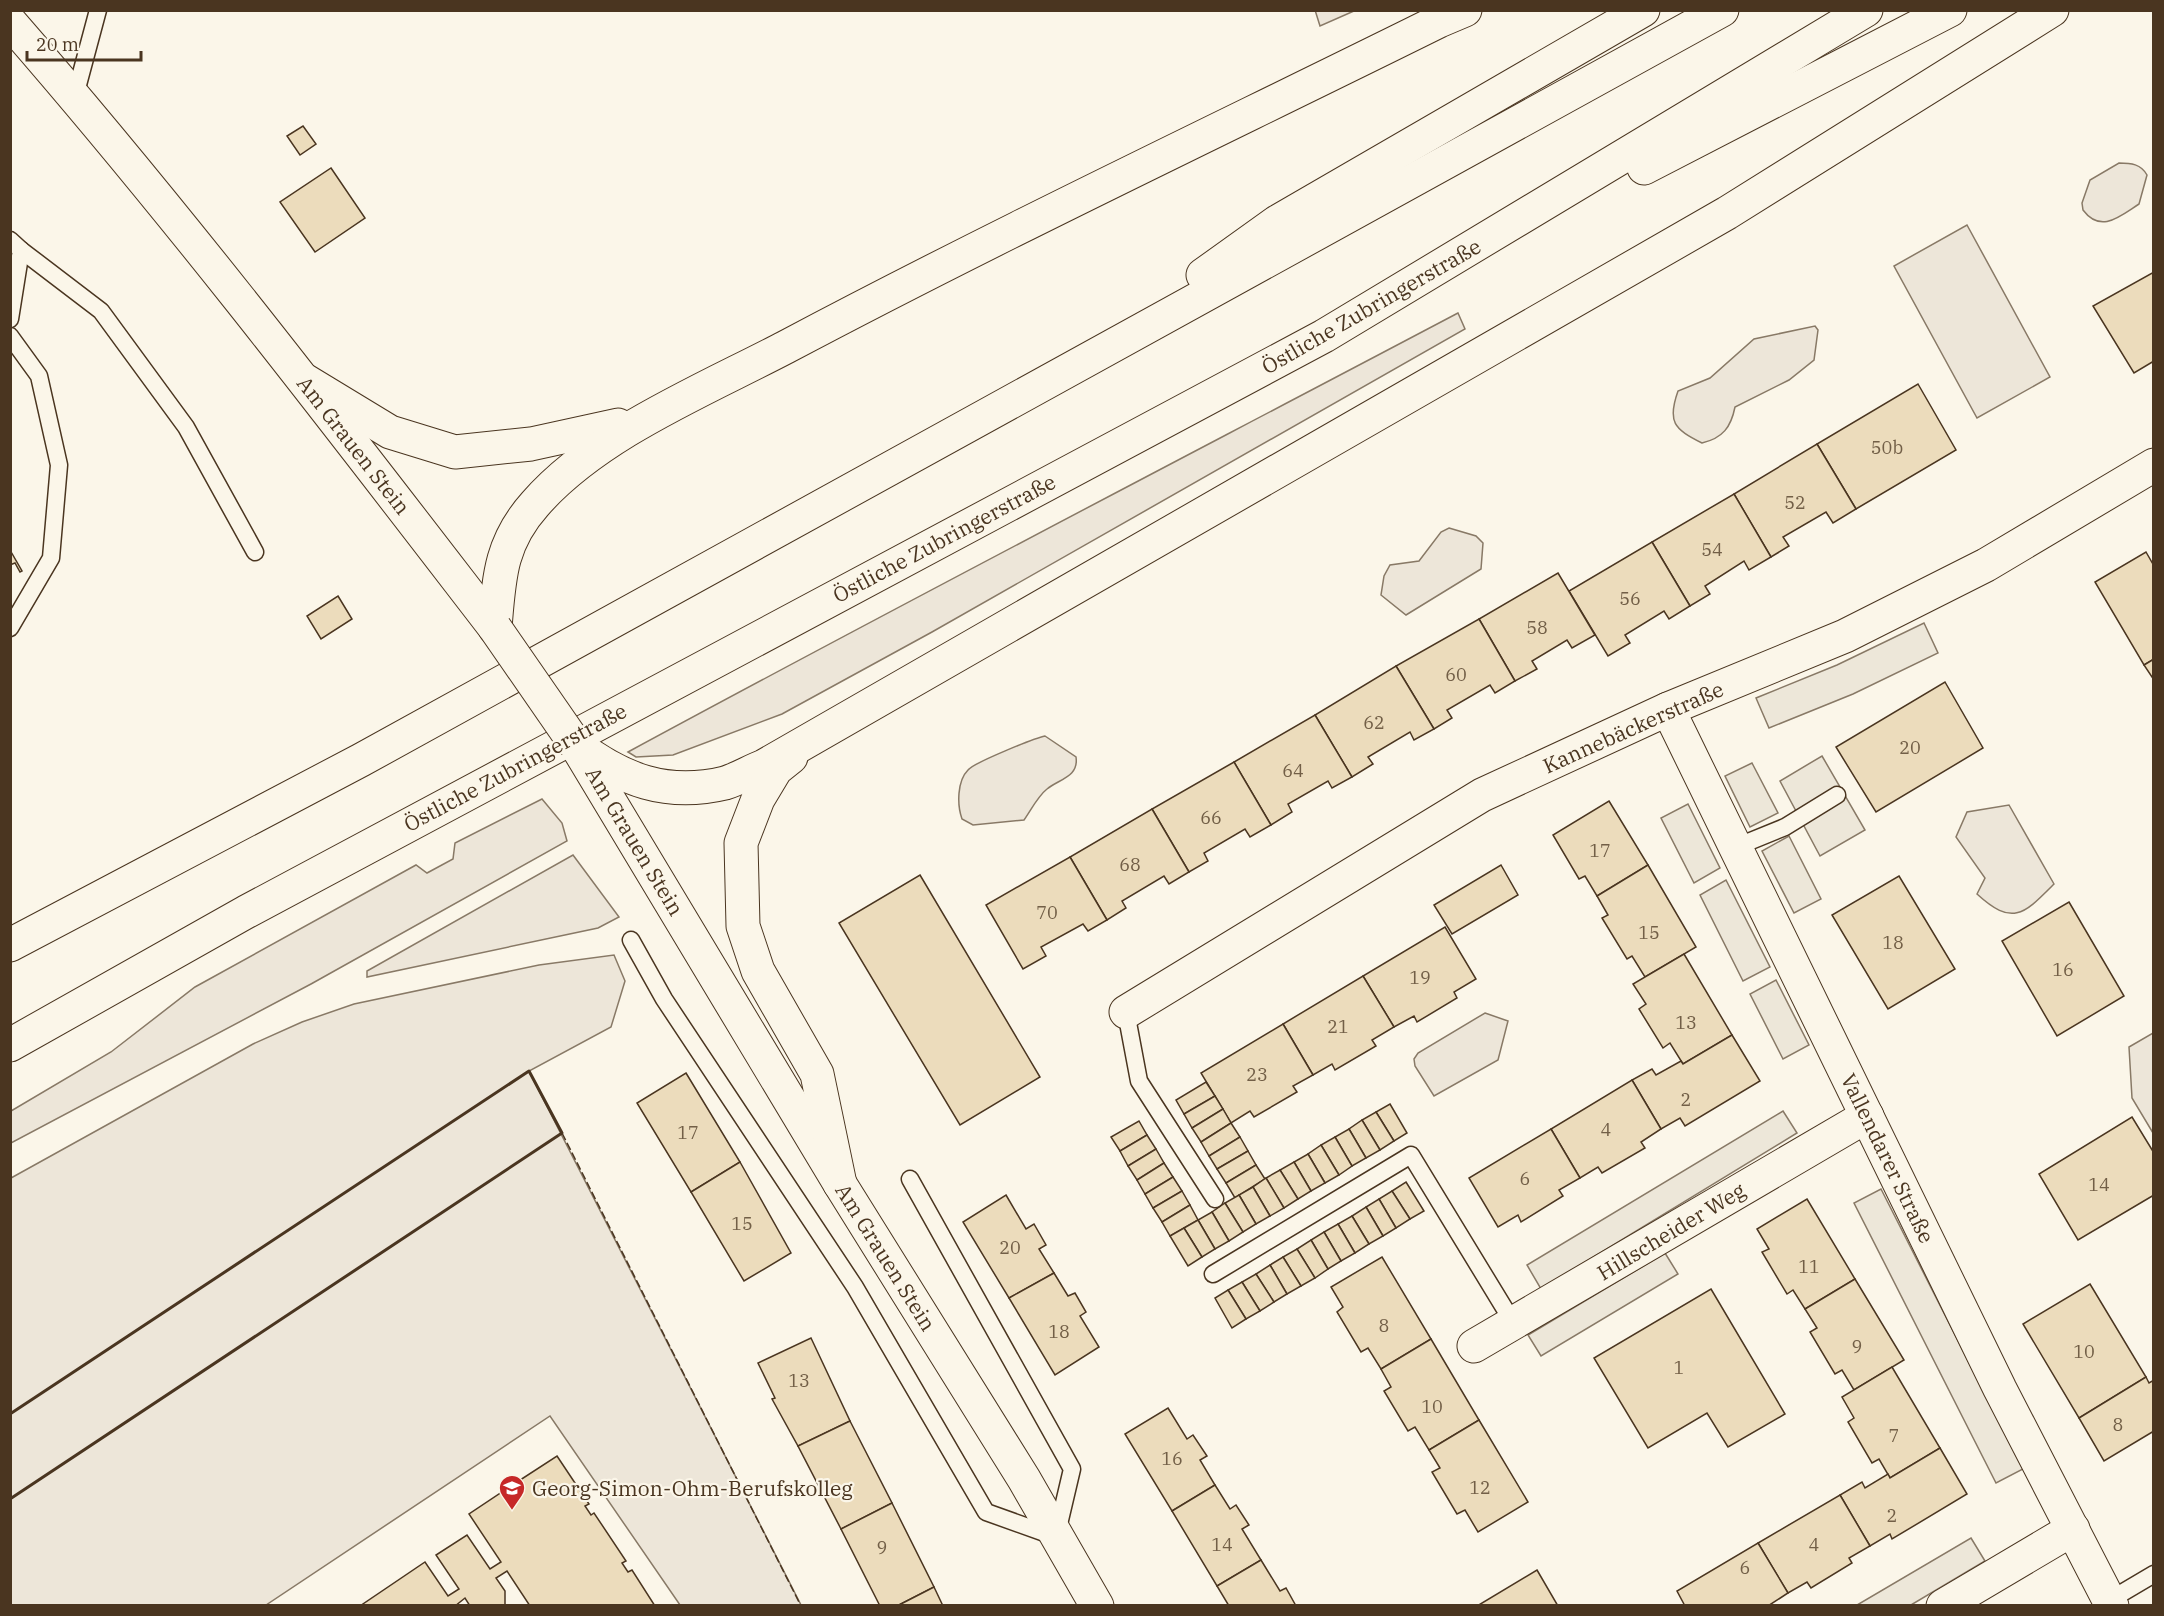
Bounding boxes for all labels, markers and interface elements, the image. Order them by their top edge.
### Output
scale bar [27,24,141,62]
text: 20 m [36,33,79,56]
street label: Östliche Zubringerstraße [1256,232,1486,380]
street label: Am Grauen Stein [291,370,417,520]
house number: 50b [1871,436,1903,459]
street label: Östliche Zubringerstraße [828,467,1060,609]
house number: 52 [1784,491,1806,514]
house number: 54 [1701,538,1723,561]
house number: 56 [1619,587,1641,610]
house number: 58 [1526,616,1548,639]
house number: 60 [1445,663,1467,686]
street label: Kannebäckerstraße [1538,675,1728,779]
street label: Östliche Zubringerstraße [399,696,631,838]
house number: 62 [1363,711,1385,734]
house number: 20 [1899,736,1921,759]
house number: 64 [1282,759,1304,782]
street label: Am Grauen Stein [580,761,690,921]
house number: 66 [1200,806,1222,829]
house number: 17 [1589,839,1611,862]
house number: 68 [1119,853,1141,876]
house number: 70 [1036,901,1058,924]
house number: 15 [1638,921,1660,944]
house number: 18 [1882,931,1904,954]
house number: 16 [2052,958,2074,981]
house number: 19 [1409,966,1431,989]
house number: 13 [1675,1011,1697,1034]
house number: 21 [1327,1015,1349,1038]
house number: 23 [1246,1063,1268,1086]
street label: Vallendarer Straße [1835,1068,1941,1248]
house number: 2 [1681,1088,1691,1111]
house number: 4 [1601,1118,1611,1141]
house number: 17 [677,1121,699,1144]
house number: 6 [1520,1167,1530,1190]
house number: 14 [2088,1173,2110,1196]
street label: Hillscheider Weg [1592,1175,1751,1286]
street label: Am Grauen Stein [829,1178,943,1336]
house number: 15 [731,1212,753,1235]
house number: 20 [999,1236,1021,1259]
house number: 11 [1798,1255,1820,1278]
house number: 8 [1379,1314,1389,1337]
house number: 18 [1048,1320,1070,1343]
house number: 9 [1852,1335,1862,1358]
house number: 10 [2073,1340,2095,1363]
house number: 1 [1674,1356,1684,1379]
house number: 13 [788,1369,810,1392]
house number: 10 [1421,1395,1443,1418]
house number: 8 [2113,1413,2123,1436]
house number: 7 [1889,1424,1899,1447]
house number: 16 [1161,1447,1183,1470]
school or university icon: Georg-Simon-Ohm-Berufskolleg [497,1473,527,1511]
place label: Georg-Simon-Ohm-Berufskolleg [532,1474,853,1502]
house number: 12 [1469,1476,1491,1499]
house number: 2 [1887,1504,1897,1527]
house number: 14 [1211,1533,1233,1556]
house number: 4 [1809,1533,1819,1556]
house number: 9 [877,1536,887,1559]
house number: 6 [1740,1556,1750,1579]

